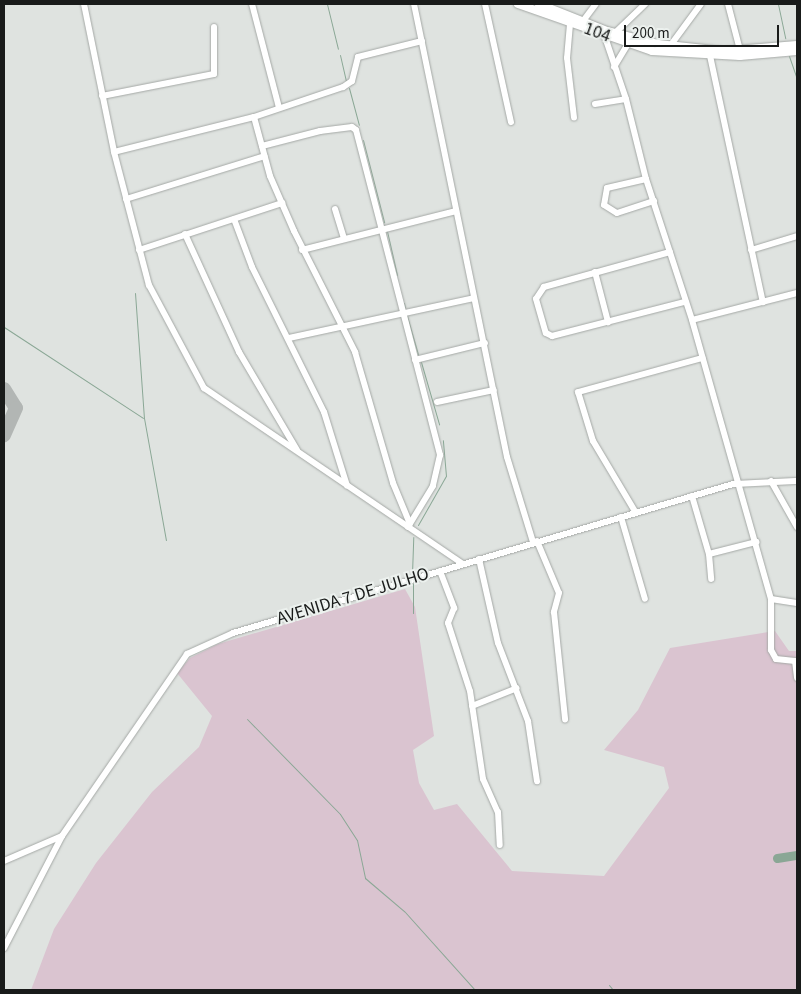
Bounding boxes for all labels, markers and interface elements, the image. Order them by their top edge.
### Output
scale bar [626,15,781,47]
street label: 104 [581,18,613,48]
text: 200 m [632,23,670,44]
street label: AVENIDA 7 DE JULHO [274,564,432,630]

